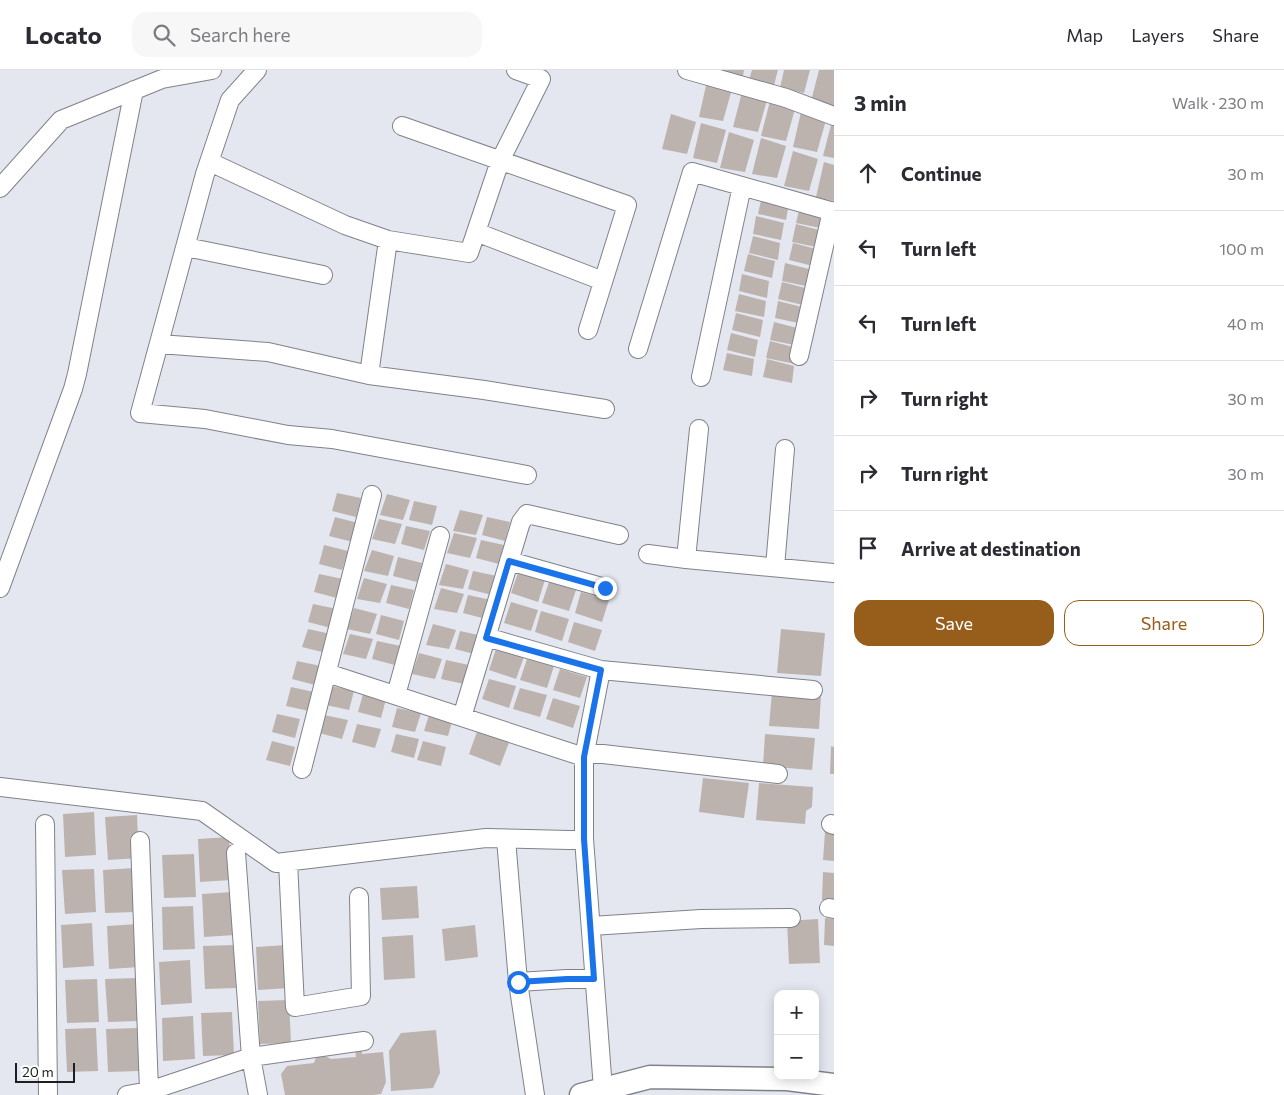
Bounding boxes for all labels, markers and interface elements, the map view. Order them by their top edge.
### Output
search box [132,12,482,57]
text: Locato [25,20,102,49]
icon: search [150,21,178,49]
text: Search here [190,23,290,46]
text: Map [1066,24,1103,46]
text: Layers [1131,24,1184,46]
text: Share [1212,24,1259,46]
text: 3 min [854,90,907,115]
text: Walk · 230 m [1172,93,1264,112]
icon: ahead [854,159,882,187]
text: Continue [901,162,981,185]
text: 30 m [1227,164,1264,183]
icon: left [854,234,882,262]
text: Turn left [901,237,976,260]
text: 100 m [1219,239,1264,258]
icon: left [854,309,882,337]
text: Turn left [901,312,976,335]
text: 40 m [1227,314,1264,333]
icon: right [854,384,882,412]
text: Turn right [901,387,988,410]
text: 30 m [1227,389,1264,408]
icon: right [854,459,882,487]
text: Turn right [901,462,988,485]
text: 30 m [1227,464,1264,483]
icon: arrive [854,534,882,562]
text: Arrive at destination [901,537,1081,560]
route end [594,577,617,600]
button: Save [854,600,1054,646]
button: Share [1064,600,1264,646]
route start [507,971,530,994]
map controls [774,990,819,1080]
button: + [774,990,819,1035]
button: − [774,1035,819,1080]
scale bar [15,1060,75,1083]
text: 20 m [22,1063,54,1080]

